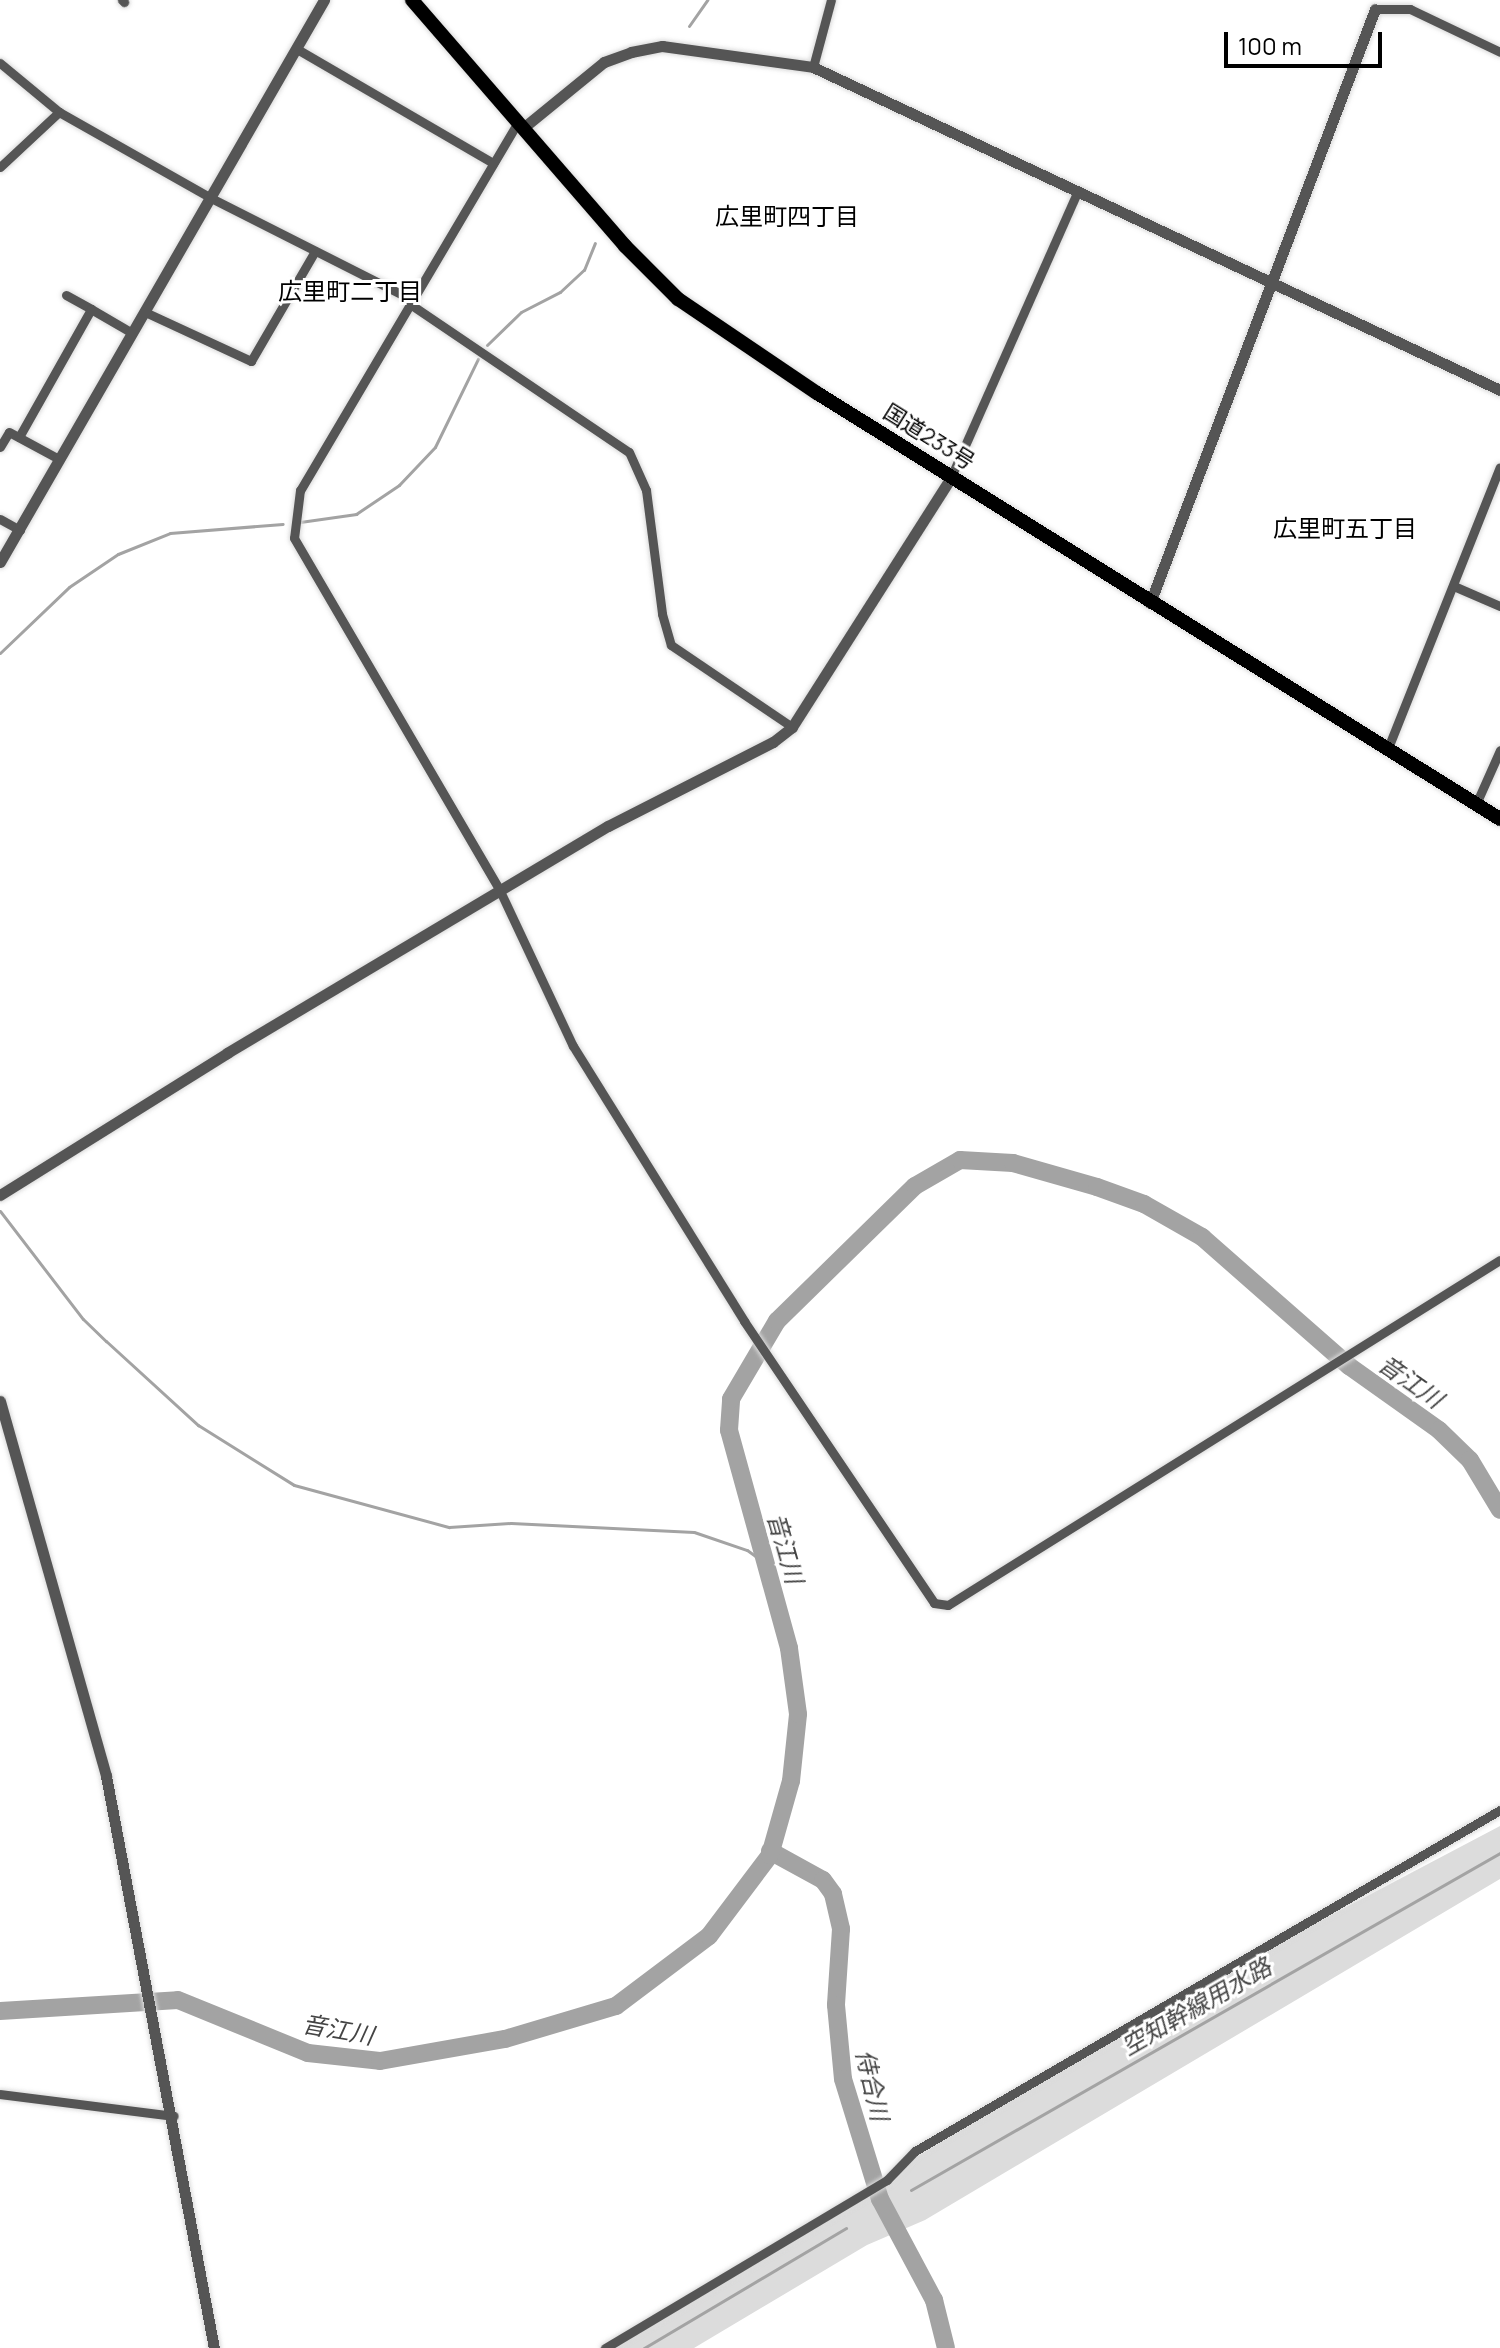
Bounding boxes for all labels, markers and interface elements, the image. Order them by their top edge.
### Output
scale bar [1228,16,1386,66]
text: 100 m [1238,29,1302,62]
district label: 広里町四丁目 [715,202,859,230]
district label: 広里町二丁目 [278,277,422,305]
street label: 国道233号 [878,399,980,475]
district label: 広里町五丁目 [1273,514,1417,542]
water label: 音江川 [1373,1349,1449,1413]
water label: 音江川 [762,1509,810,1587]
water label: 空知幹線用水路 [1116,1952,1276,2060]
water label: 音江川 [300,2009,376,2049]
water label: 侍合川 [851,2047,895,2123]

